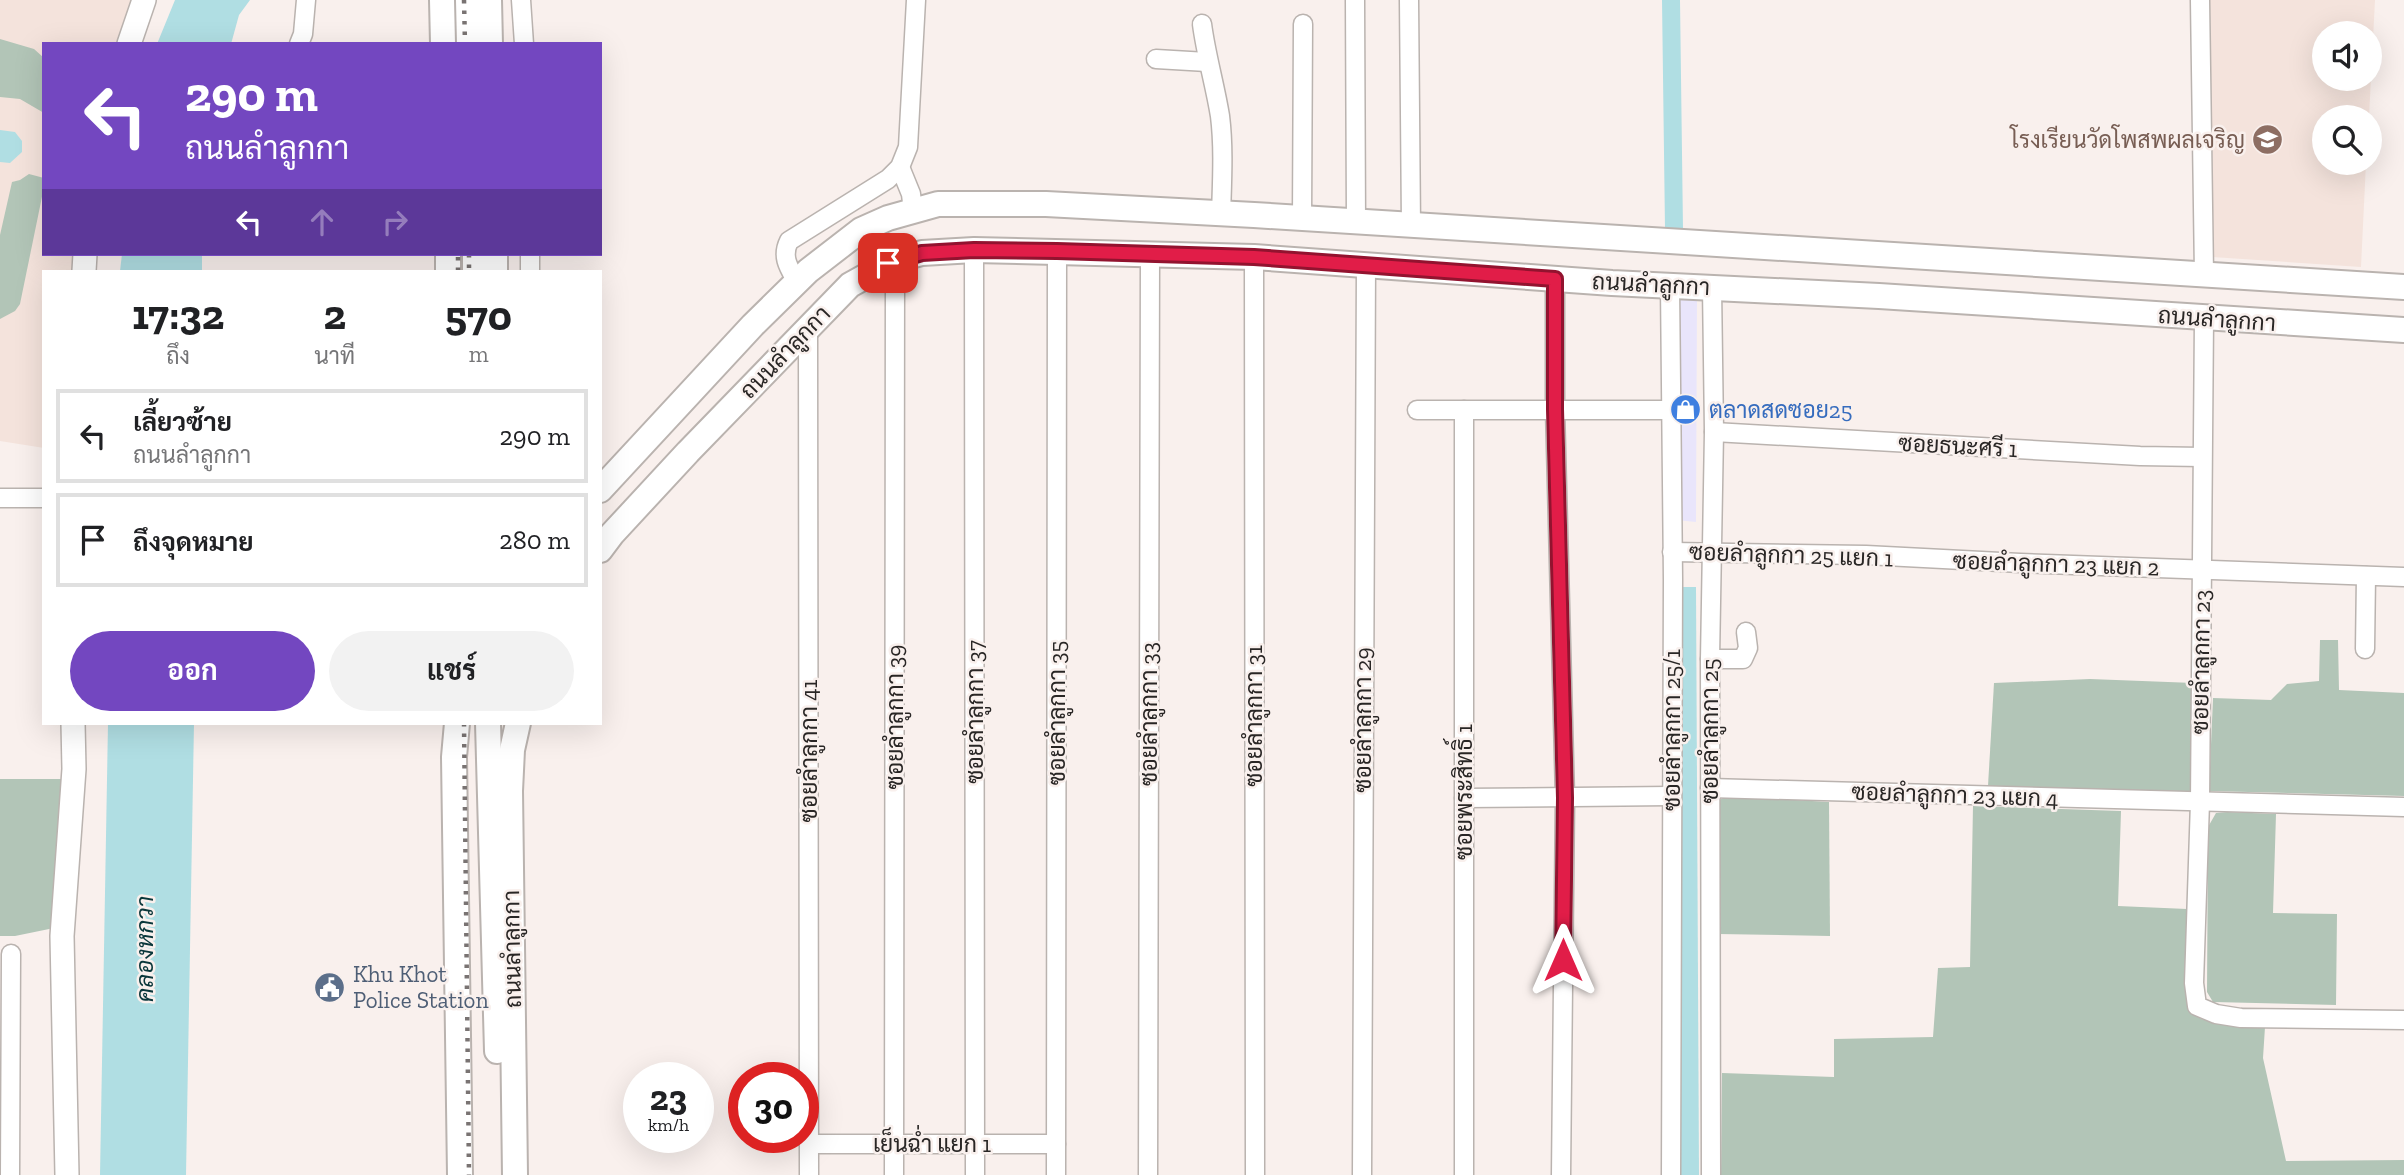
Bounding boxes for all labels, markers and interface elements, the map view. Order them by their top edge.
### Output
map controls [2312,21,2382,175]
button: sound [2312,21,2382,91]
text: 290 m [185,65,318,124]
icon: left [70,70,161,161]
button: search [2312,105,2382,175]
school or university icon: โรงเรียนวัดโพสพผลเจริญ [2251,123,2285,157]
place label: โรงเรียนวัดโพสพผลเจริญ [2008,124,2245,154]
text: ถนนลำลูกกา [185,129,349,167]
icon: left [230,203,268,241]
icon: ahead [303,203,341,241]
icon: right [376,203,414,241]
pin [858,233,918,293]
icon: arrive [869,244,907,282]
street label: ถนนลำลูกกา [1591,267,1711,304]
text: 17:32 [132,289,224,340]
text: 2 [323,289,346,340]
text: 570 [445,290,512,341]
street label: ถนนลำลูกกา [734,300,838,406]
street label: ถนนลำลูกกา [2157,301,2277,340]
text: m [469,340,488,368]
text: ถึง [166,342,190,370]
text: นาที [314,342,355,370]
shop icon: ตลาดสดซอย25 [1669,393,1703,427]
place label: ตลาดสดซอย25 [1709,396,1852,424]
text: เลี้ยวซ้าย [133,406,232,438]
icon: left [74,417,112,455]
text: 290 m [499,420,570,452]
street label: ซอยธนะศรี 1 [1898,428,2018,463]
text: ถนนลำลูกกา [133,441,251,469]
icon: arrive [74,521,112,559]
text: 280 m [499,524,570,556]
text: ถึงจุดหมาย [133,526,254,558]
street label: ซอยลำลูกกา 25 แยก 1 [1688,537,1894,576]
street label: ซอยลำลูกกา 23 แยก 2 [1952,546,2160,585]
street label: ซอยลำลูกกา 23 [2186,589,2219,735]
button: ออก [70,631,315,711]
button: แชร์ [329,631,574,711]
street label: ซอยลำลูกกา 37 [961,640,992,784]
street label: ซอยลำลูกกา 35 [1043,641,1074,785]
street label: ซอยลำลูกกา 33 [1135,642,1166,786]
street label: ซอยลำลูกกา 39 [881,645,912,790]
street label: ซอยลำลูกกา 31 [1240,645,1271,787]
street label: ซอยลำลูกกา 29 [1349,647,1380,793]
street label: ซอยลำลูกกา 25/1 [1658,649,1689,811]
street label: ซอยลำลูกกา 25 [1696,658,1727,804]
street label: ซอยลำลูกกา 41 [795,679,826,822]
street label: ซอยพระสิทธิ์ 1 [1442,724,1478,860]
street label: ซอยลำลูกกา 23 แยก 4 [1851,777,2059,816]
street label: ถนนลำลูกกา [497,890,530,1008]
water label: คลองหกวา [130,896,159,1002]
position arrow [1526,923,1600,997]
place label: Khu Khot Police Station [353,960,489,1014]
public building icon: Khu Khot Police Station [313,970,347,1004]
speed limit sign: 30 [728,1062,819,1153]
text: 23 [650,1077,687,1119]
text: km/h [648,1114,689,1136]
street label: เย็นฉ่ำ แยก 1 [873,1125,991,1158]

